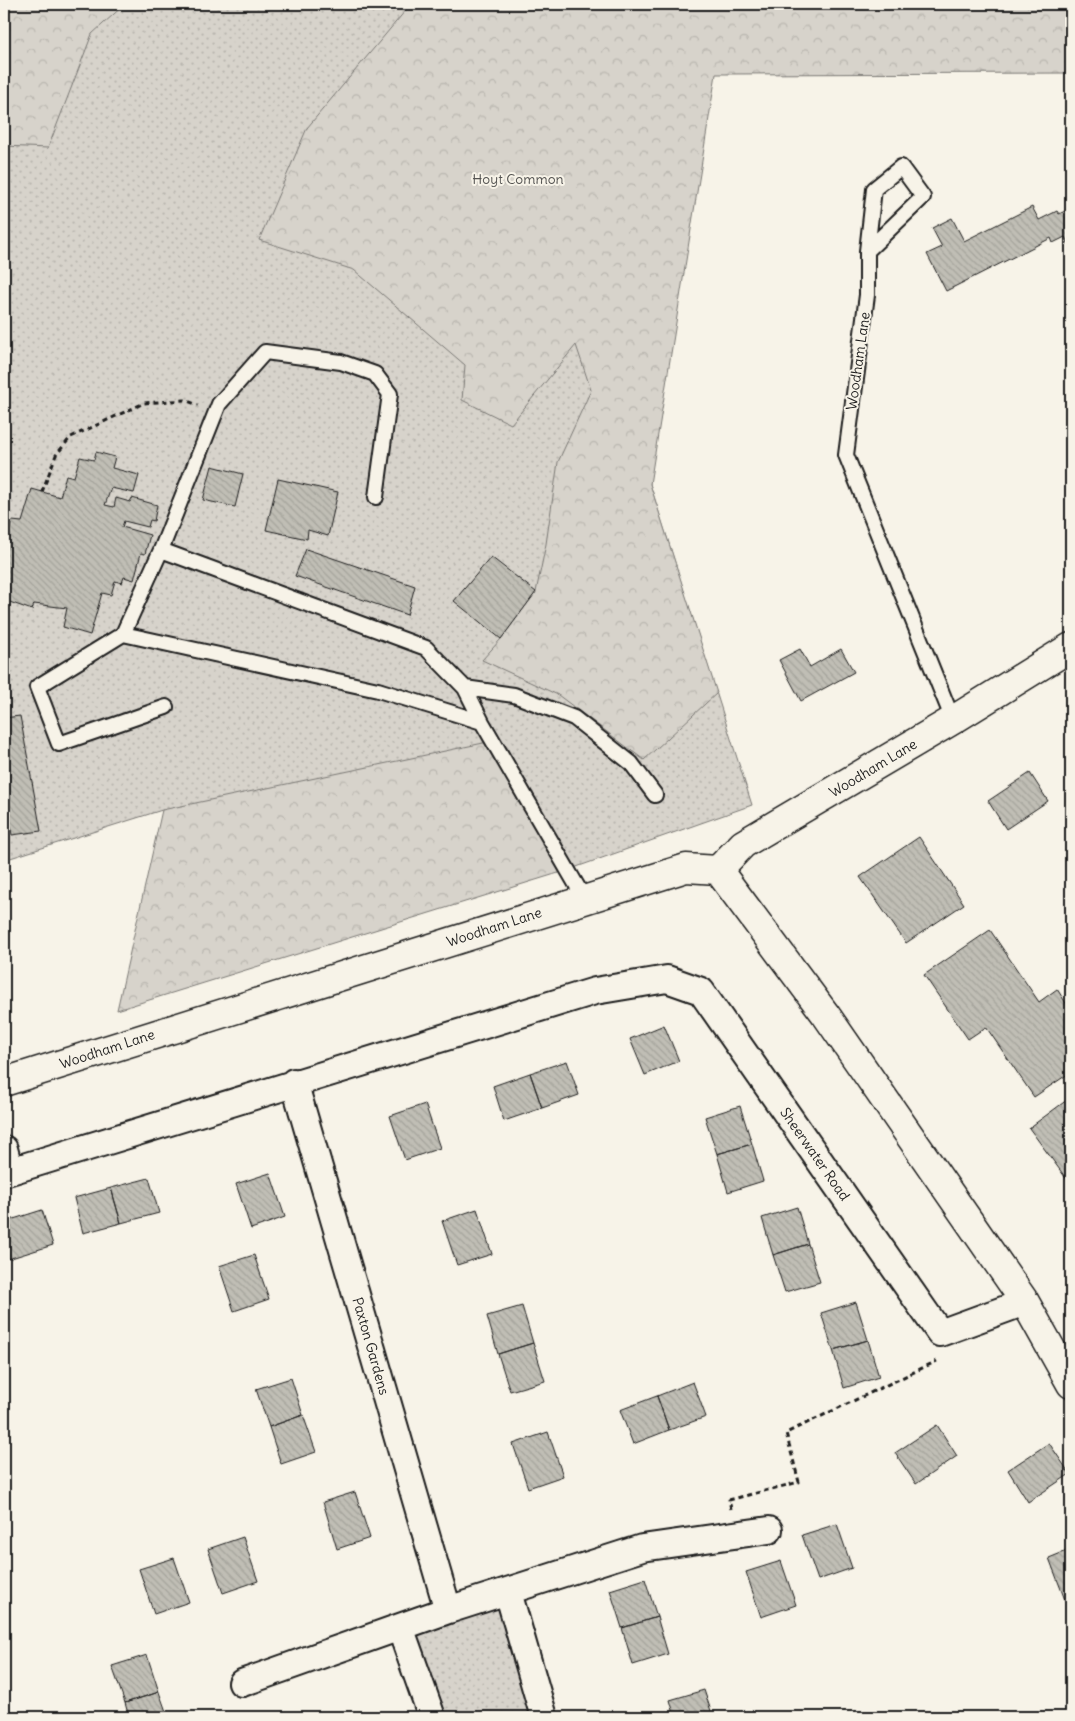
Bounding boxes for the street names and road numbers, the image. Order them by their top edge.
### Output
street label: Woodham Lane [842,311,874,411]
street label: Woodham Lane [826,735,920,801]
street label: Woodham Lane [444,903,544,951]
street label: Woodham Lane [57,1025,157,1073]
street label: Sheerwater Road [776,1104,854,1204]
street label: Paxton Gardens [348,1295,394,1397]

